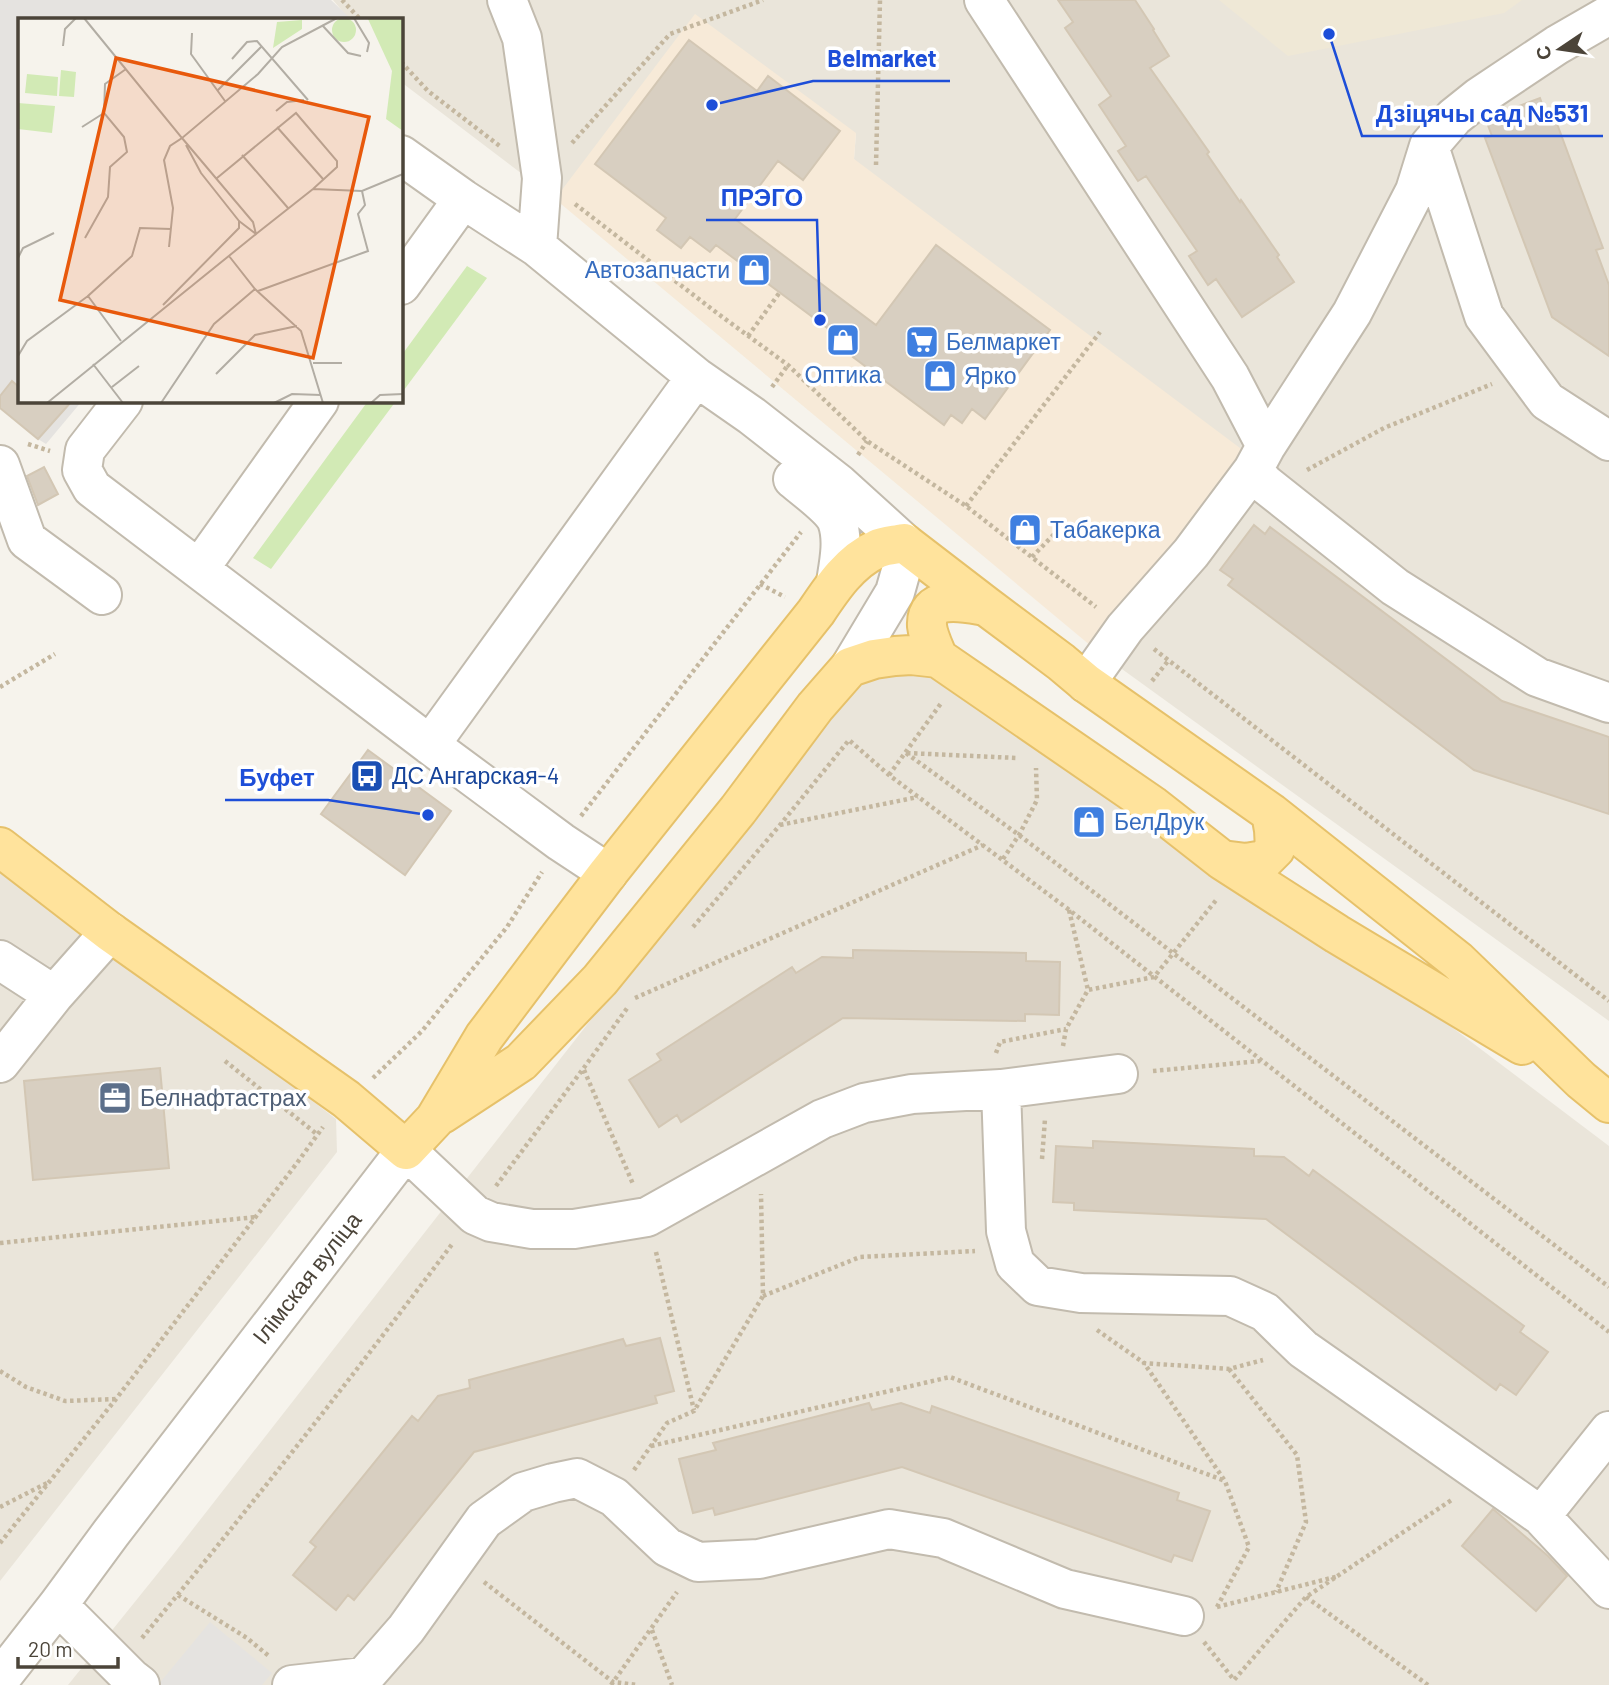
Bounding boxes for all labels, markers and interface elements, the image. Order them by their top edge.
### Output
north arrow [1525,14,1595,84]
inset map [18,18,402,402]
callout: Belmarket [813,36,950,81]
text: Belmarket [827,43,937,72]
text: С [1530,43,1556,62]
callout: Дзіцячы сад №531 [1362,91,1603,136]
text: Дзіцячы сад №531 [1376,98,1588,127]
callout: ПРЭГО [706,175,817,220]
text: ПРЭГО [721,182,803,211]
shop icon: Автозапчасти [735,251,773,289]
place label: Автозапчасти [585,255,730,283]
shop icon: Оптика [824,321,862,359]
supermarket icon: Белмаркет [903,323,941,361]
place label: Белмаркет [946,327,1061,355]
shop icon: Ярко [921,357,959,395]
place label: Оптика [804,360,882,388]
place label: Ярко [964,361,1017,389]
shop icon: Табакерка [1006,511,1044,549]
place label: Табакерка [1050,515,1161,543]
callout: Буфет [225,755,328,800]
bus stop icon: ДС Ангарская-4 [348,757,386,795]
place label: ДС Ангарская-4 [392,761,559,789]
text: Буфет [239,762,315,791]
shop icon: БелДрук [1070,803,1108,841]
place label: БелДрук [1114,807,1205,835]
office icon: Белнафтастрах [96,1079,134,1117]
place label: Белнафтастрах [140,1083,307,1111]
street label: Ілімская вуліца [246,1206,367,1349]
scale bar [18,1626,117,1670]
text: 20 m [28,1636,73,1661]

